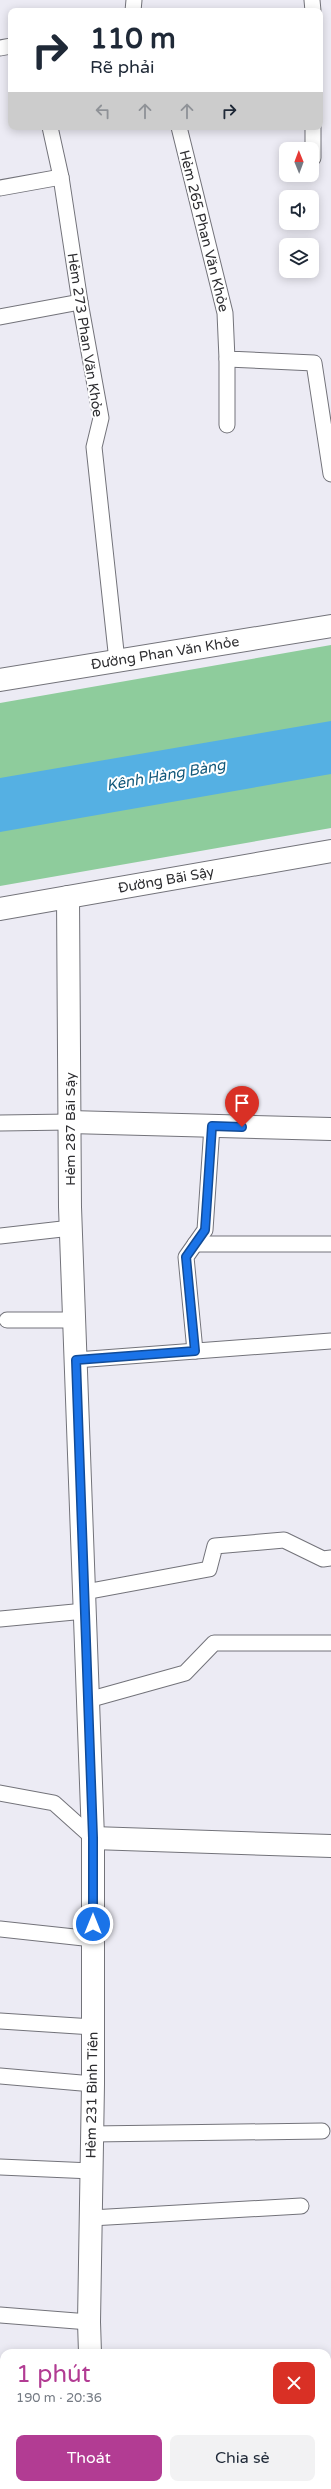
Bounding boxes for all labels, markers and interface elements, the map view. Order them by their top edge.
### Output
text: 110 m [90,22,176,56]
icon: right [24,24,76,76]
text: Rẽ phải [90,56,155,78]
icon: left [92,100,114,122]
icon: ahead [134,100,156,122]
icon: ahead [176,100,198,122]
icon: right [218,100,240,122]
north arrow [279,142,319,182]
map controls [279,142,319,278]
street label: Hẻm 265 Phan Văn Khỏe [176,148,232,314]
button: sound [279,190,319,230]
button: layers [279,238,319,278]
street label: Hẻm 273 Phan Văn Khỏe [64,252,106,418]
street label: Đường Phan Văn Khỏe [90,633,240,673]
water label: Kênh Hàng Bàng [105,755,228,794]
street label: Đường Bãi Sậy [117,863,216,897]
street label: Hẻm 287 Bãi Sậy [62,1072,79,1186]
pin [225,1086,259,1127]
icon: arrive [231,1092,253,1114]
position arrow [72,1903,114,1945]
street label: Hẻm 231 Bình Tiên [82,2031,102,2159]
text: 1 phút [16,2360,91,2389]
button: close [273,2362,315,2404]
text: 190 m · 20:36 [16,2390,102,2406]
button: Thoát [16,2435,162,2481]
button: Chia sẻ [170,2435,315,2481]

